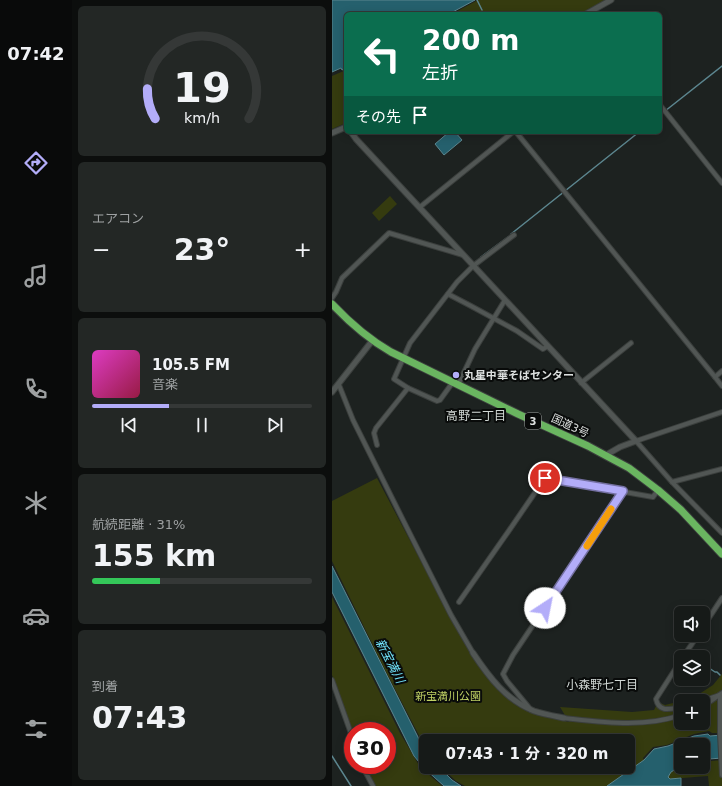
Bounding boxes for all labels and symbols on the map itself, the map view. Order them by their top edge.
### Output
place label: 丸星中華そばセンター [464,369,574,382]
marker: 丸星中華そばセンター [451,370,461,380]
district label: 高野二丁目 [446,409,506,423]
street label: 国道3号 [549,412,591,440]
road number: 3 [525,413,541,429]
pin [528,461,562,495]
position arrow [524,587,566,629]
water label: 新宝満川 [373,636,408,687]
district label: 小森野七丁目 [566,678,638,692]
park label: 新宝満川公園 [415,690,481,703]
speed limit sign: 30 [344,722,396,774]

